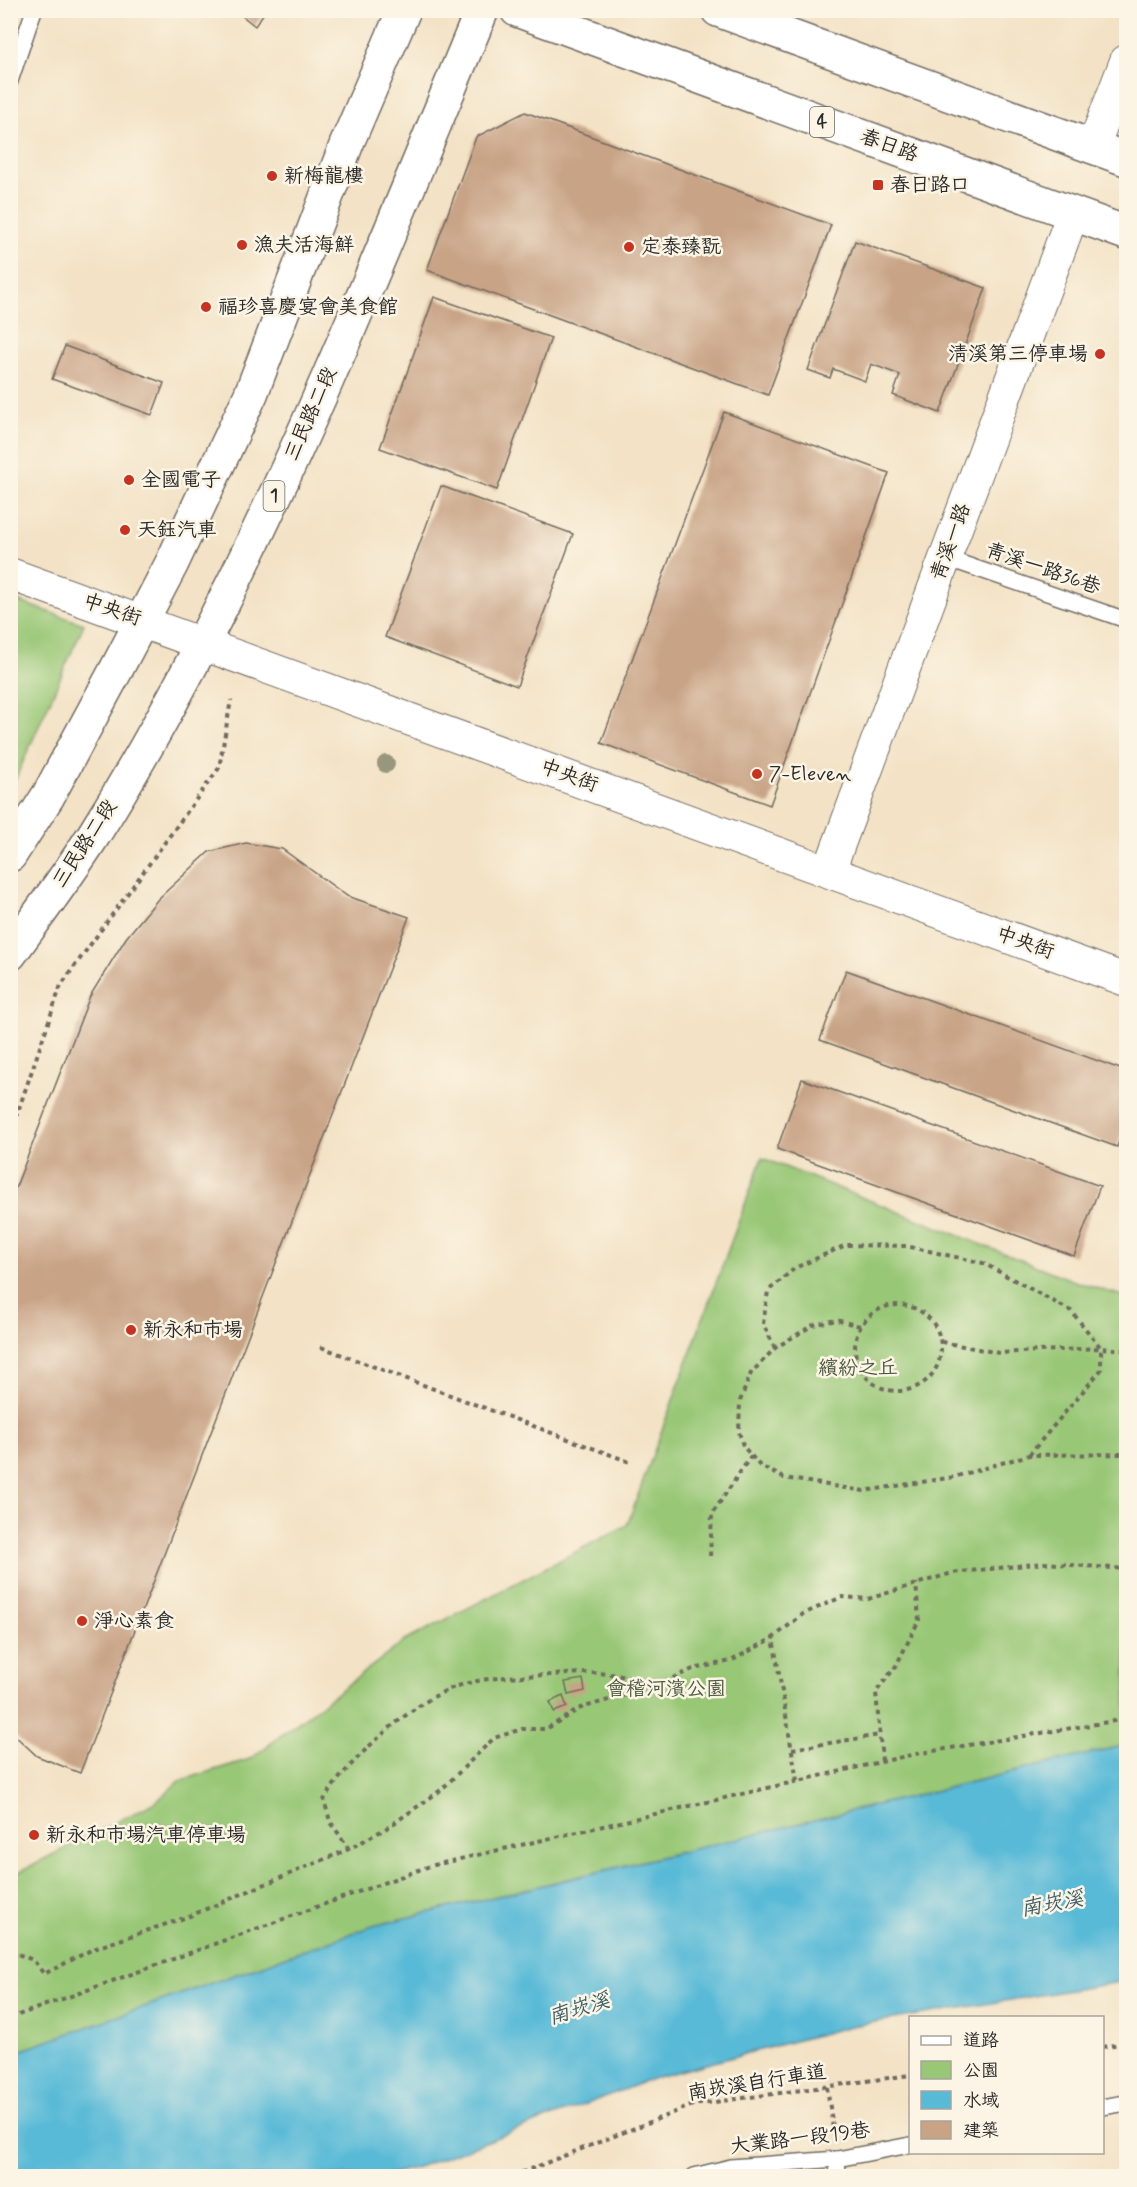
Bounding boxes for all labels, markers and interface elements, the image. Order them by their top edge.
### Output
road number: 4 [810,107,834,137]
street label: 春日路 [856,123,923,169]
place label: 新梅龍樓 [284,163,364,190]
marker: 新梅龍樓 [265,169,279,183]
place label: 春日路口 [890,172,970,199]
marker: 春日路口 [871,178,885,192]
place label: 漁夫活海鮮 [254,232,354,259]
place label: 定泰臻翫 [641,234,721,261]
marker: 漁夫活海鮮 [235,238,249,252]
marker: 定泰臻翫 [622,240,636,254]
place label: 福珍喜慶宴會美食館 [218,294,398,321]
marker: 福珍喜慶宴會美食館 [199,300,213,314]
place label: 清溪第三停車場 [948,341,1088,368]
marker: 清溪第三停車場 [1093,347,1107,361]
street label: 三民路二段 [278,363,344,465]
place label: 全國電子 [141,467,221,494]
marker: 全國電子 [122,473,136,487]
road number: 1 [264,481,284,511]
street label: 青溪一路 [925,499,978,584]
place label: 天鈺汽車 [137,517,217,544]
marker: 天鈺汽車 [118,523,132,537]
street label: 青溪一路36巷 [982,537,1105,602]
street label: 中央街 [79,587,145,633]
street label: 中央街 [536,753,602,799]
place label: 7-Eleven [769,761,852,788]
marker: 7-Eleven [750,767,764,781]
street label: 三民路二段 [46,795,124,893]
street label: 中央街 [992,920,1058,966]
place label: 新永和市場 [143,1317,243,1344]
marker: 新永和市場 [124,1323,138,1337]
park label: 繽紛之丘 [818,1355,898,1382]
place label: 淨心素食 [94,1608,174,1635]
marker: 淨心素食 [75,1614,89,1628]
park label: 會稽河濱公園 [606,1676,726,1703]
place label: 新永和市場汽車停車場 [46,1822,246,1849]
marker: 新永和市場汽車停車場 [27,1828,41,1842]
water label: 南崁溪 [1019,1885,1086,1923]
water label: 南崁溪 [545,1986,614,2032]
legend [909,2016,1104,2154]
text: 道路 [963,2029,999,2053]
street label: 南崁溪自行車道 [686,2059,828,2107]
text: 公園 [963,2059,999,2083]
text: 水域 [963,2089,999,2113]
street label: 大業路一段19巷 [728,2117,873,2161]
text: 建築 [963,2119,999,2143]

